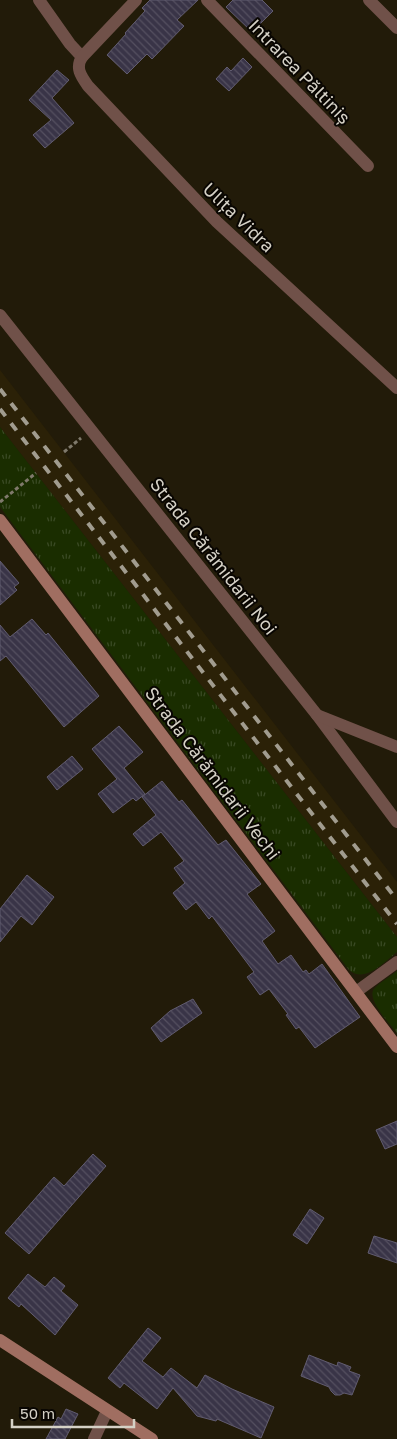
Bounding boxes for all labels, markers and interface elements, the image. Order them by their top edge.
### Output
street label: Intrarea Păltiniș [244,14,356,128]
street label: Ulița Vidra [199,178,279,256]
street label: Strada Cărămidarii Noi [146,473,282,639]
street label: Strada Cărămidarii Vechi [141,682,285,864]
scale bar [12,1396,135,1428]
text: 50 m [20,1404,55,1422]

